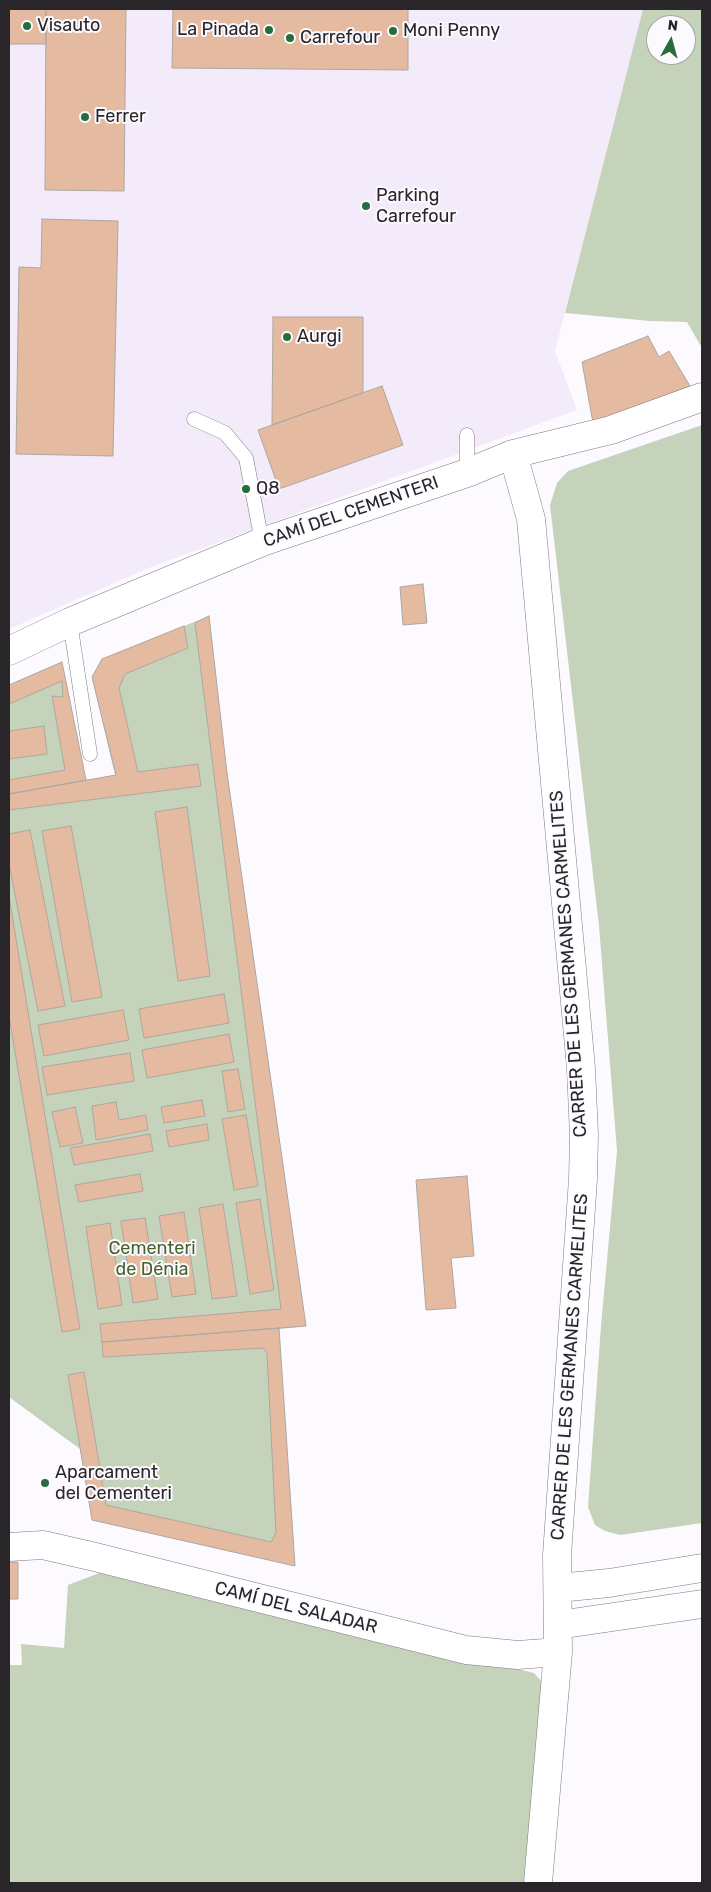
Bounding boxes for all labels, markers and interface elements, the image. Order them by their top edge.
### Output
place label: Visauto [37,15,100,37]
north arrow [646,15,696,65]
text: N [667,17,679,35]
place label: La Pinada [177,19,259,41]
marker: Visauto [21,20,33,32]
place label: Moni Penny [403,20,500,42]
marker: La Pinada [263,24,275,36]
marker: Moni Penny [387,25,399,37]
place label: Carrefour [300,27,380,49]
marker: Carrefour [284,32,296,44]
place label: Ferrer [95,106,146,128]
marker: Ferrer [79,111,91,123]
place label: Parking Carrefour [376,185,456,228]
marker: Parking Carrefour [360,200,372,212]
place label: Aurgi [297,326,342,348]
marker: Aurgi [281,331,293,343]
street label: CAMÍ DEL CEMENTERI [260,472,442,552]
place label: Q8 [256,478,280,500]
marker: Q8 [240,483,252,495]
street label: CARRER DE LES GERMANES CARMELITES [546,790,592,1138]
street label: CARRER DE LES GERMANES CARMELITES [547,1193,593,1541]
park label: Cementeri de Dénia [108,1238,196,1280]
place label: Aparcament del Cementeri [55,1462,172,1505]
marker: Aparcament del Cementeri [39,1477,51,1489]
street label: CAMÍ DEL SALADAR [213,1577,379,1639]

